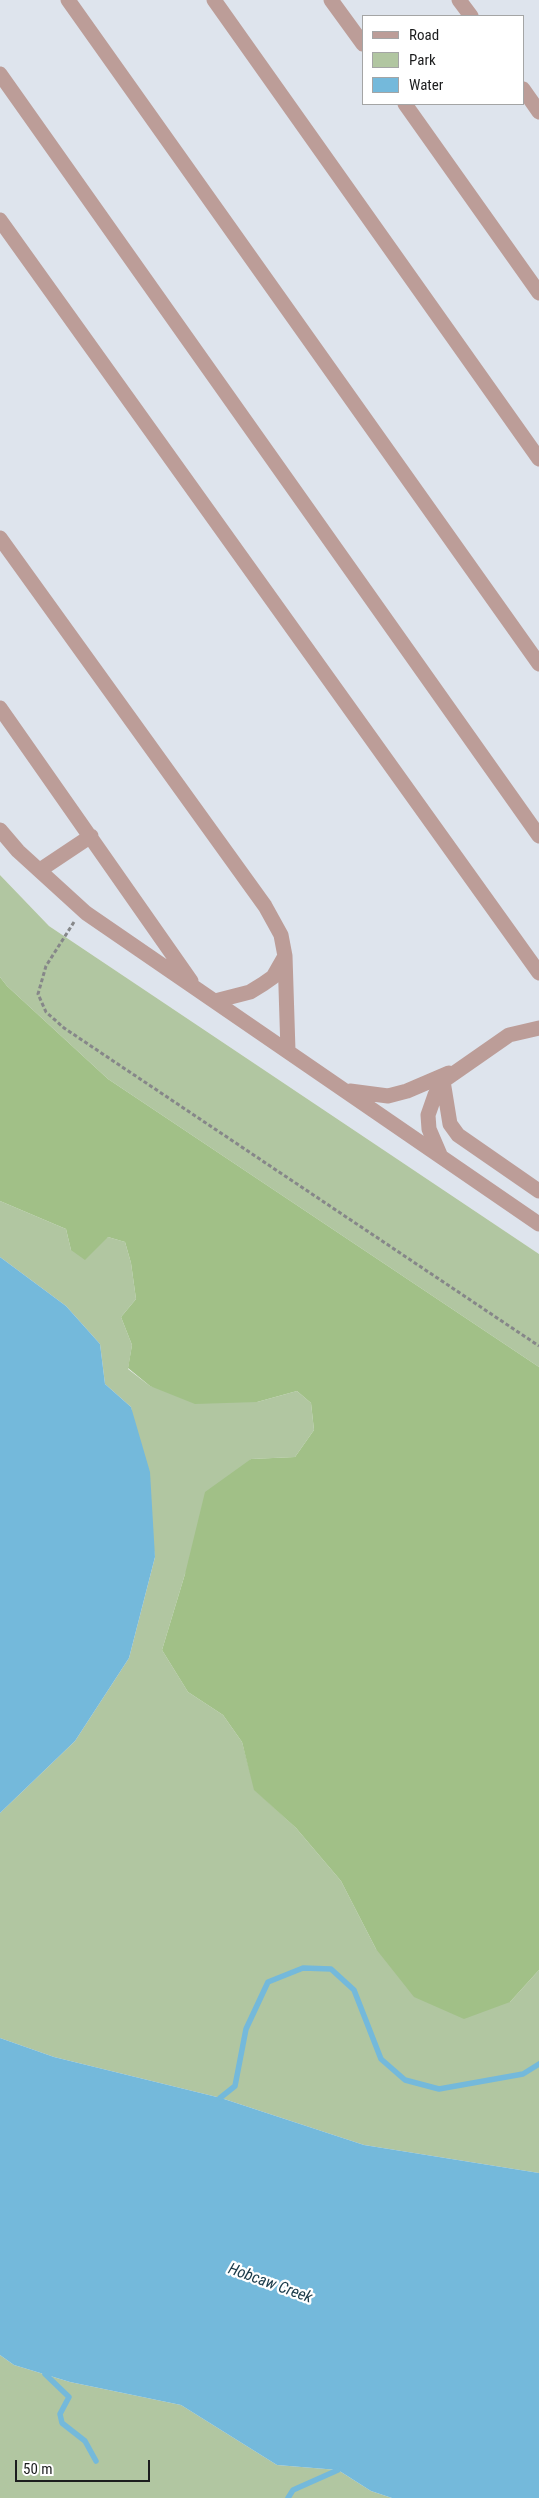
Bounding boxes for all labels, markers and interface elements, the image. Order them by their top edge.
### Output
legend [362,15,524,105]
text: Road [409,26,439,44]
text: Park [409,51,436,69]
text: Water [409,76,443,94]
water label: Hobcaw Creek [225,2260,315,2308]
scale bar [18,2450,152,2482]
text: 50 m [23,2460,53,2478]

